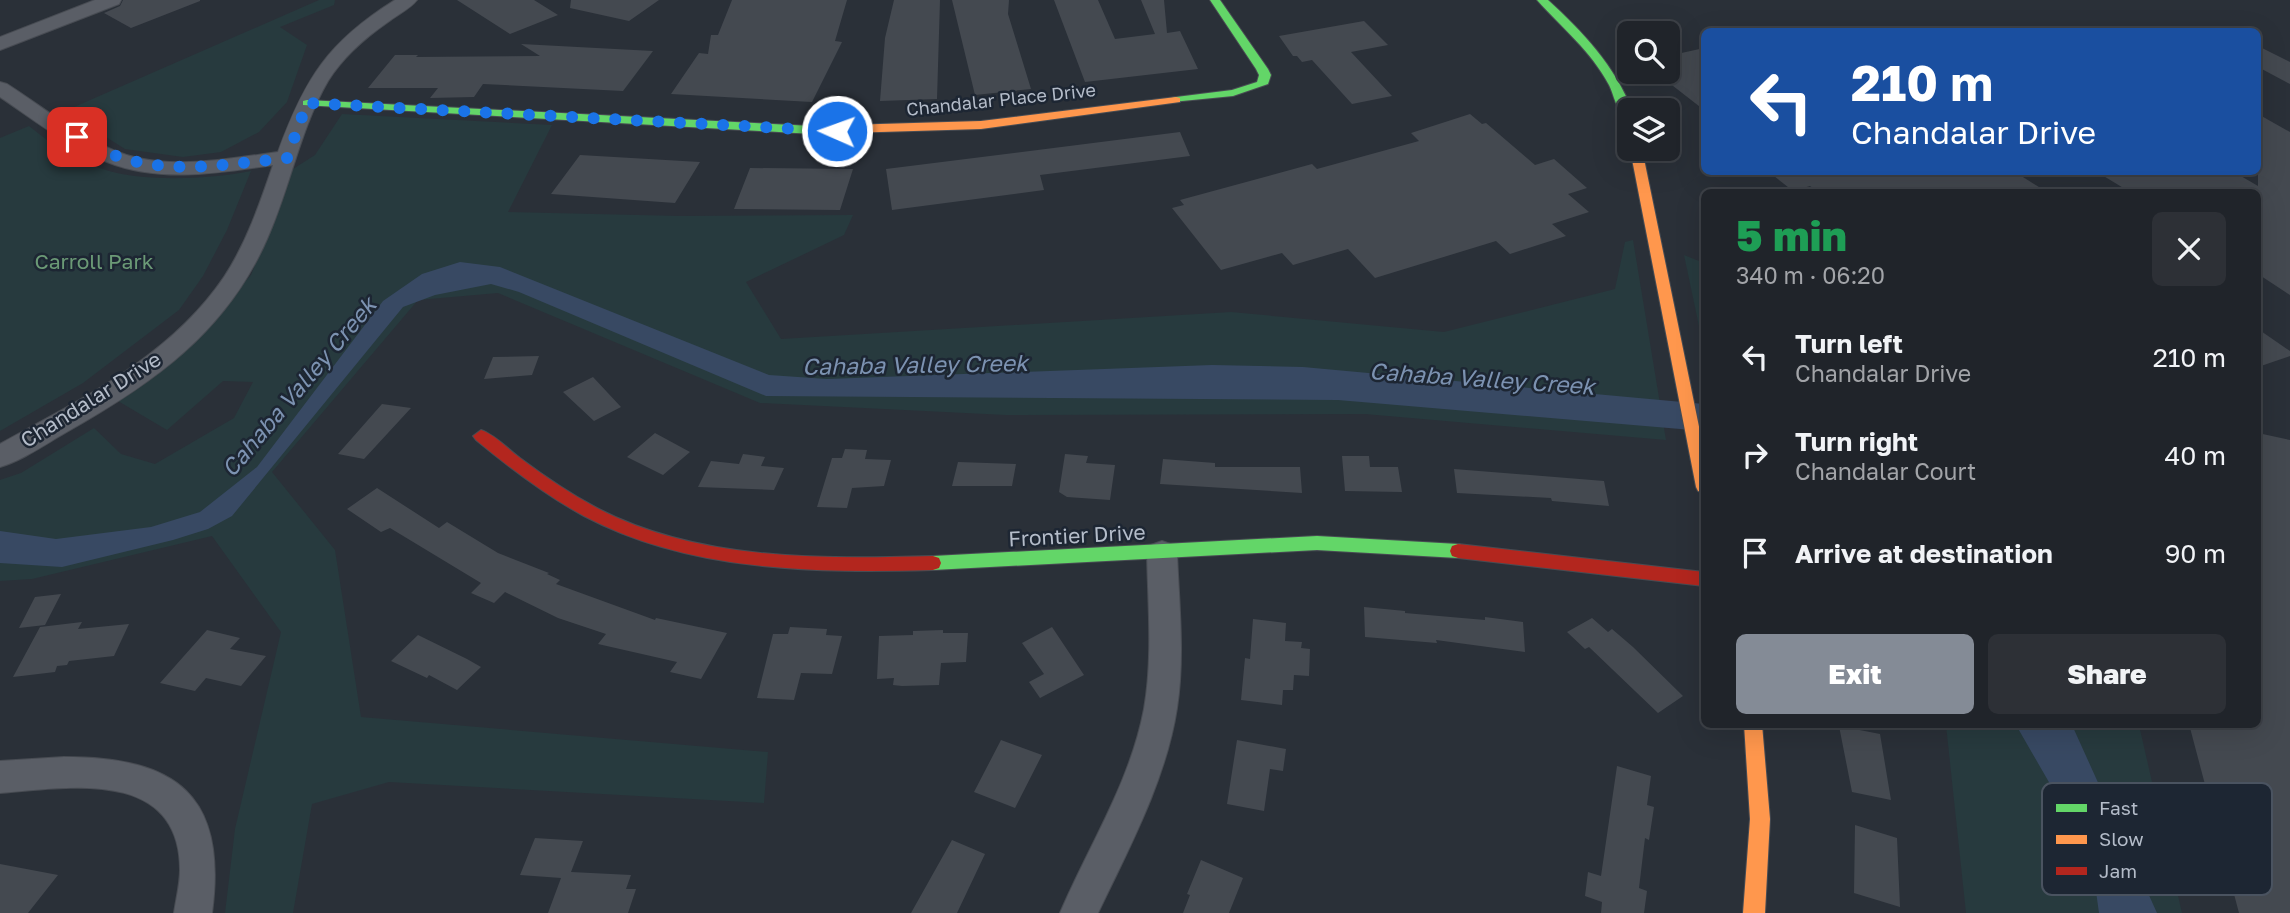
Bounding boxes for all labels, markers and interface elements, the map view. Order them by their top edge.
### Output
map controls [1617,21,1680,161]
button: search [1617,21,1680,84]
text: 210 m [1851,53,1993,112]
icon: left [1736,56,1827,147]
street label: Chandalar Place Drive [905,78,1097,120]
position arrow [800,94,874,168]
button: layers [1617,98,1680,161]
pin [47,107,107,167]
text: Chandalar Drive [1851,113,2096,151]
icon: arrive [58,118,96,156]
text: 5 min [1736,210,1847,260]
button: close [2152,212,2226,286]
park label: Carroll Park [34,248,154,274]
text: 340 m · 06:20 [1736,261,1885,289]
water label: Cahaba Valley Creek [215,289,383,482]
text: Turn left [1795,328,1903,359]
icon: left [1736,338,1774,376]
text: 210 m [2153,342,2226,373]
street label: Chandalar Drive [15,346,166,453]
water label: Cahaba Valley Creek [802,348,1030,380]
water label: Cahaba Valley Creek [1368,356,1598,400]
text: Chandalar Drive [1795,359,1971,387]
text: Turn right [1795,426,1918,457]
icon: right [1736,436,1774,474]
text: 40 m [2165,440,2226,471]
text: Chandalar Court [1795,457,1976,485]
street label: Frontier Drive [1008,518,1146,552]
icon: arrive [1736,534,1774,572]
text: Arrive at destination [1795,538,2053,569]
text: 90 m [2165,538,2226,569]
button: Exit [1736,634,1974,714]
button: Share [1988,634,2226,714]
legend [2042,783,2272,895]
text: Fast [2099,796,2138,819]
text: Slow [2099,827,2144,850]
text: Jam [2099,859,2137,882]

